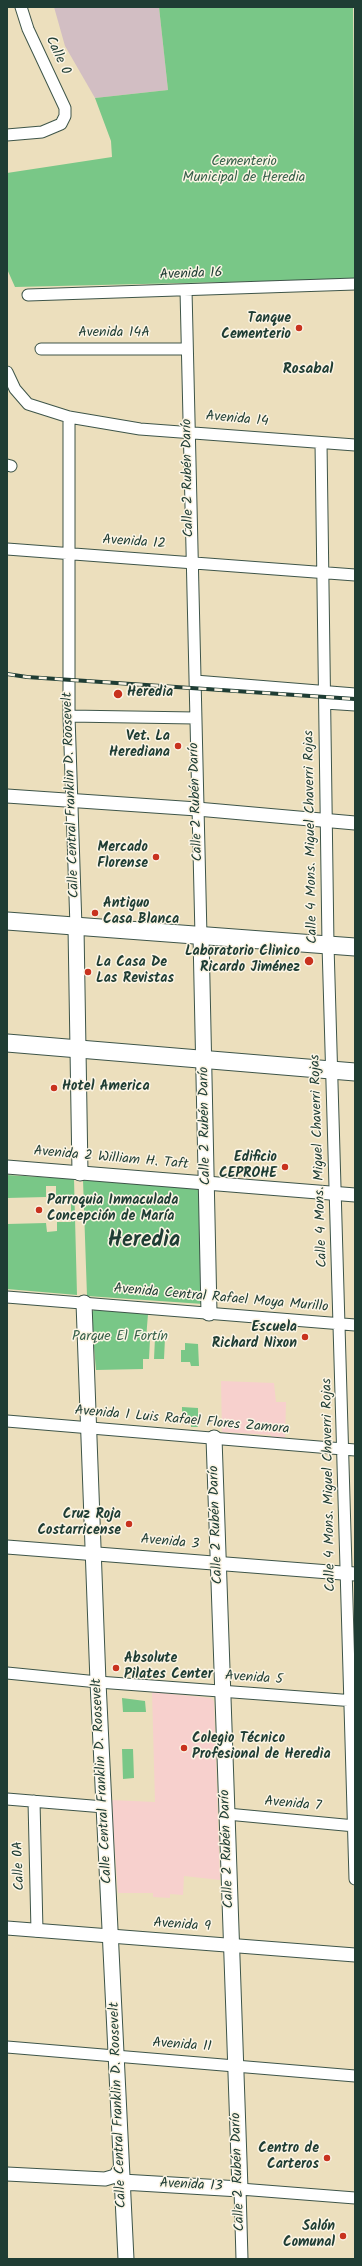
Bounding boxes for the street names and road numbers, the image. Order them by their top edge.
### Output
street label: Calle 0 [41,34,73,78]
street label: Avenida 16 [159,266,223,284]
street label: Avenida 14A [78,326,150,342]
street label: Avenida 14 [205,409,269,431]
street label: Calle 2 Rubén Darío [180,418,198,538]
street label: Avenida 12 [102,532,166,554]
street label: Calle Central Franklin D. Roosevelt [60,692,84,898]
street label: Calle 4 Mons. Miguel Chaverri Rojas [302,730,322,944]
street label: Calle 2 Rubén Darío [187,742,207,862]
street label: Calle 4 Mons. Miguel Chaverri Rojas [308,1054,332,1268]
street label: Calle 2 Rubén Darío [197,1066,215,1186]
street label: Avenida 2 William H. Taft [33,1144,189,1174]
street label: Avenida Central Rafael Moya Murillo [113,1281,329,1317]
street label: Calle 4 Mons. Miguel Chaverri Rojas [320,1378,340,1592]
street label: Avenida 1 Luis Rafael Flores Zamora [74,1403,290,1439]
street label: Calle 2 Rubén Darío [207,1465,227,1585]
street label: Avenida 3 [140,1532,200,1554]
street label: Avenida 5 [224,1669,284,1689]
street label: Calle Central Franklin D. Roosevelt [89,1678,117,1884]
street label: Calle 2 Rubén Darío [218,1789,238,1909]
street label: Avenida 7 [264,1794,322,1816]
street label: Calle 0A [11,1841,29,1891]
street label: Avenida 9 [153,1916,211,1936]
street label: Calle Central Franklin D. Roosevelt [107,2002,131,2208]
street label: Avenida 11 [152,2036,212,2056]
street label: Calle 2 Rubén Darío [229,2112,249,2232]
street label: Avenida 13 [159,2176,223,2196]

